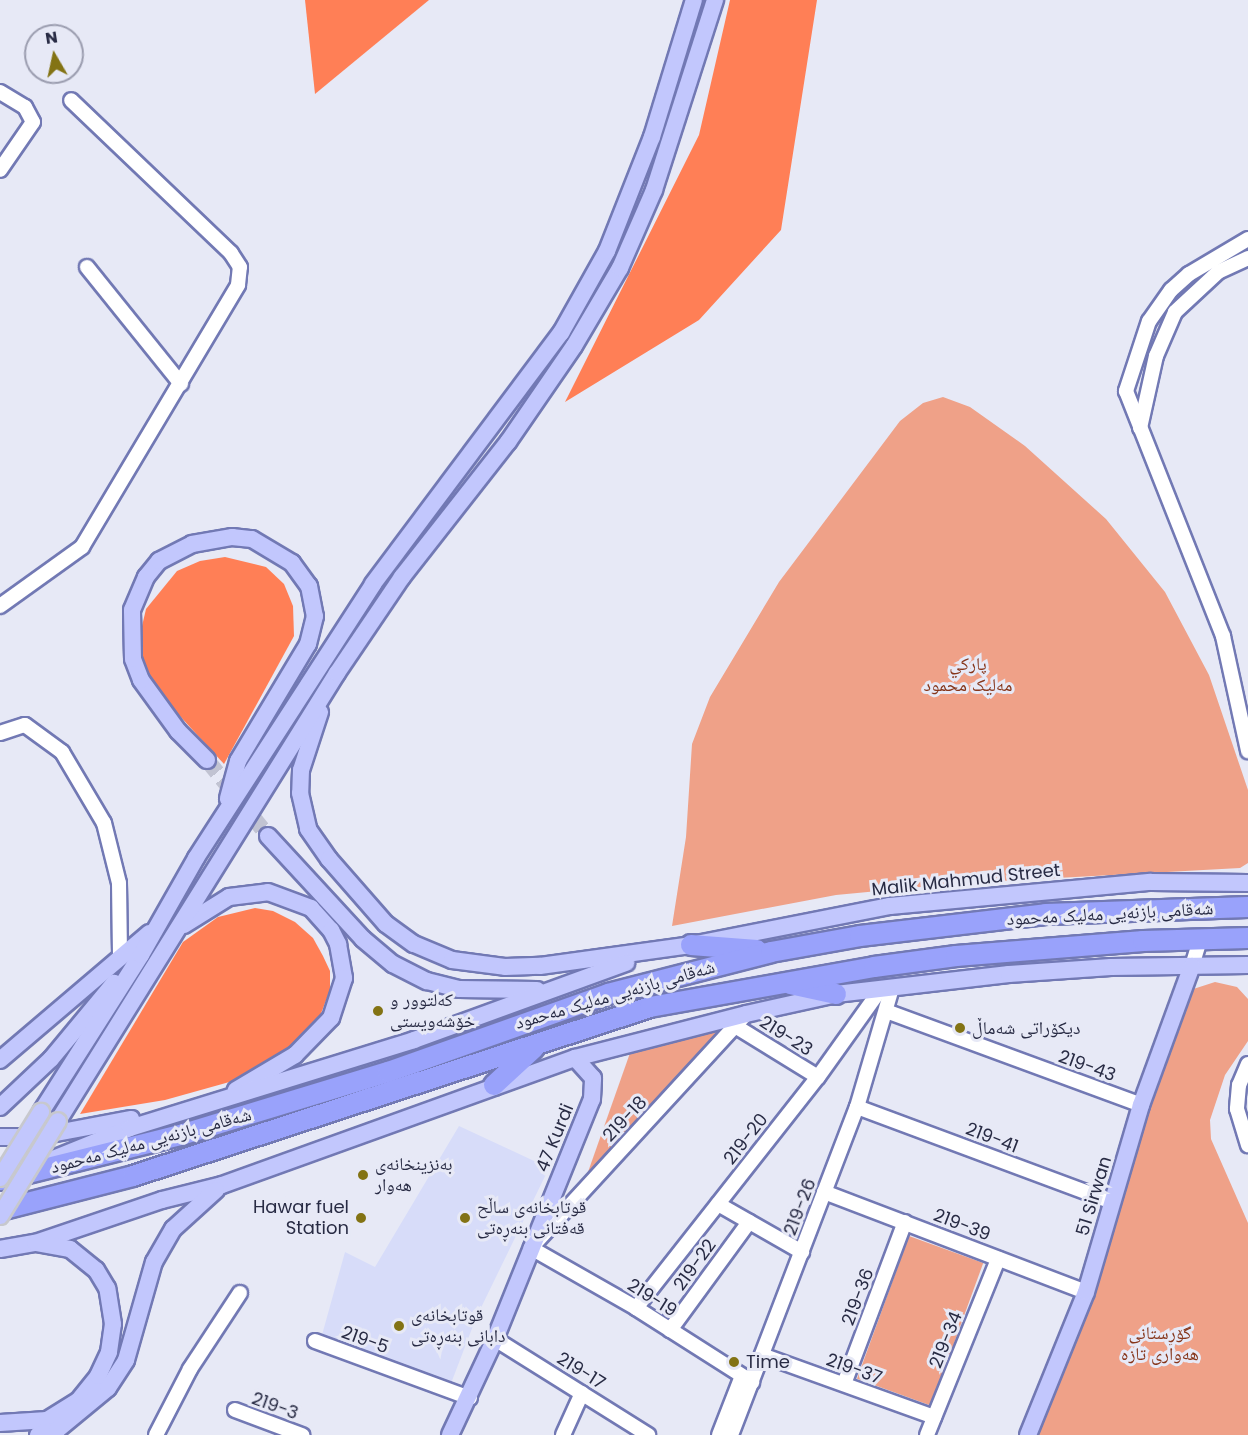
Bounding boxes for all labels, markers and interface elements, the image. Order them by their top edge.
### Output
north arrow [24,24,84,84]
text: N [44,25,59,50]
park label: پارکي مەليک محمود [924,654,1012,696]
street label: Malik Mahmud Street [871,859,1061,901]
street label: شەقامی بازنەیی مەلیک مەحمود [1006,898,1214,930]
street label: شەقامی بازنەیی مەلیک مەحمود [513,956,717,1034]
place label: کەلتوور و خۆشەویستی [390,990,475,1032]
marker: کەلتوور و خۆشەویستی [371,1004,385,1018]
street label: 219-23 [756,1011,816,1061]
place label: دیکۆراتی شەماڵ [972,1017,1080,1039]
marker: دیکۆراتی شەماڵ [953,1021,967,1035]
street label: 219-43 [1055,1046,1119,1086]
street label: 219-18 [599,1092,651,1146]
street label: 47 Kurdi [532,1101,578,1175]
street label: شەقامی بازنەیی مەلیک مەحمود [48,1104,254,1178]
street label: 219-20 [719,1109,773,1169]
street label: 219-41 [963,1118,1021,1158]
place label: بەنزینخانەی ھەوار [375,1154,452,1196]
street label: 51 Sirwan [1072,1154,1116,1238]
marker: بەنزینخانەی ھەوار [356,1168,370,1182]
street label: 219-26 [779,1176,821,1238]
place label: Hawar fuel Station [253,1197,349,1240]
place label: قوتابخانەی ساڵح قەفتانی بنەڕەتی [477,1197,586,1240]
street label: 219-39 [930,1204,994,1246]
marker: Hawar fuel Station [354,1211,368,1225]
marker: قوتابخانەی ساڵح قەفتانی بنەڕەتی [458,1211,472,1225]
street label: 219-22 [669,1235,721,1295]
street label: 219-36 [837,1265,879,1329]
street label: 219-19 [623,1274,681,1322]
place label: قوتابخانەی دابانی بنەڕەتی [411,1305,506,1348]
street label: 219-34 [925,1308,967,1372]
marker: قوتابخانەی دابانی بنەڕەتی [392,1319,406,1333]
street label: 219-5 [338,1322,392,1358]
park label: گۆڕستانی هەواری تازە [1121,1323,1199,1366]
street label: 219-17 [553,1348,609,1394]
street label: 219-37 [823,1349,885,1389]
place label: Time [746,1351,790,1373]
marker: Time [727,1355,741,1369]
street label: 219-3 [249,1388,301,1424]

